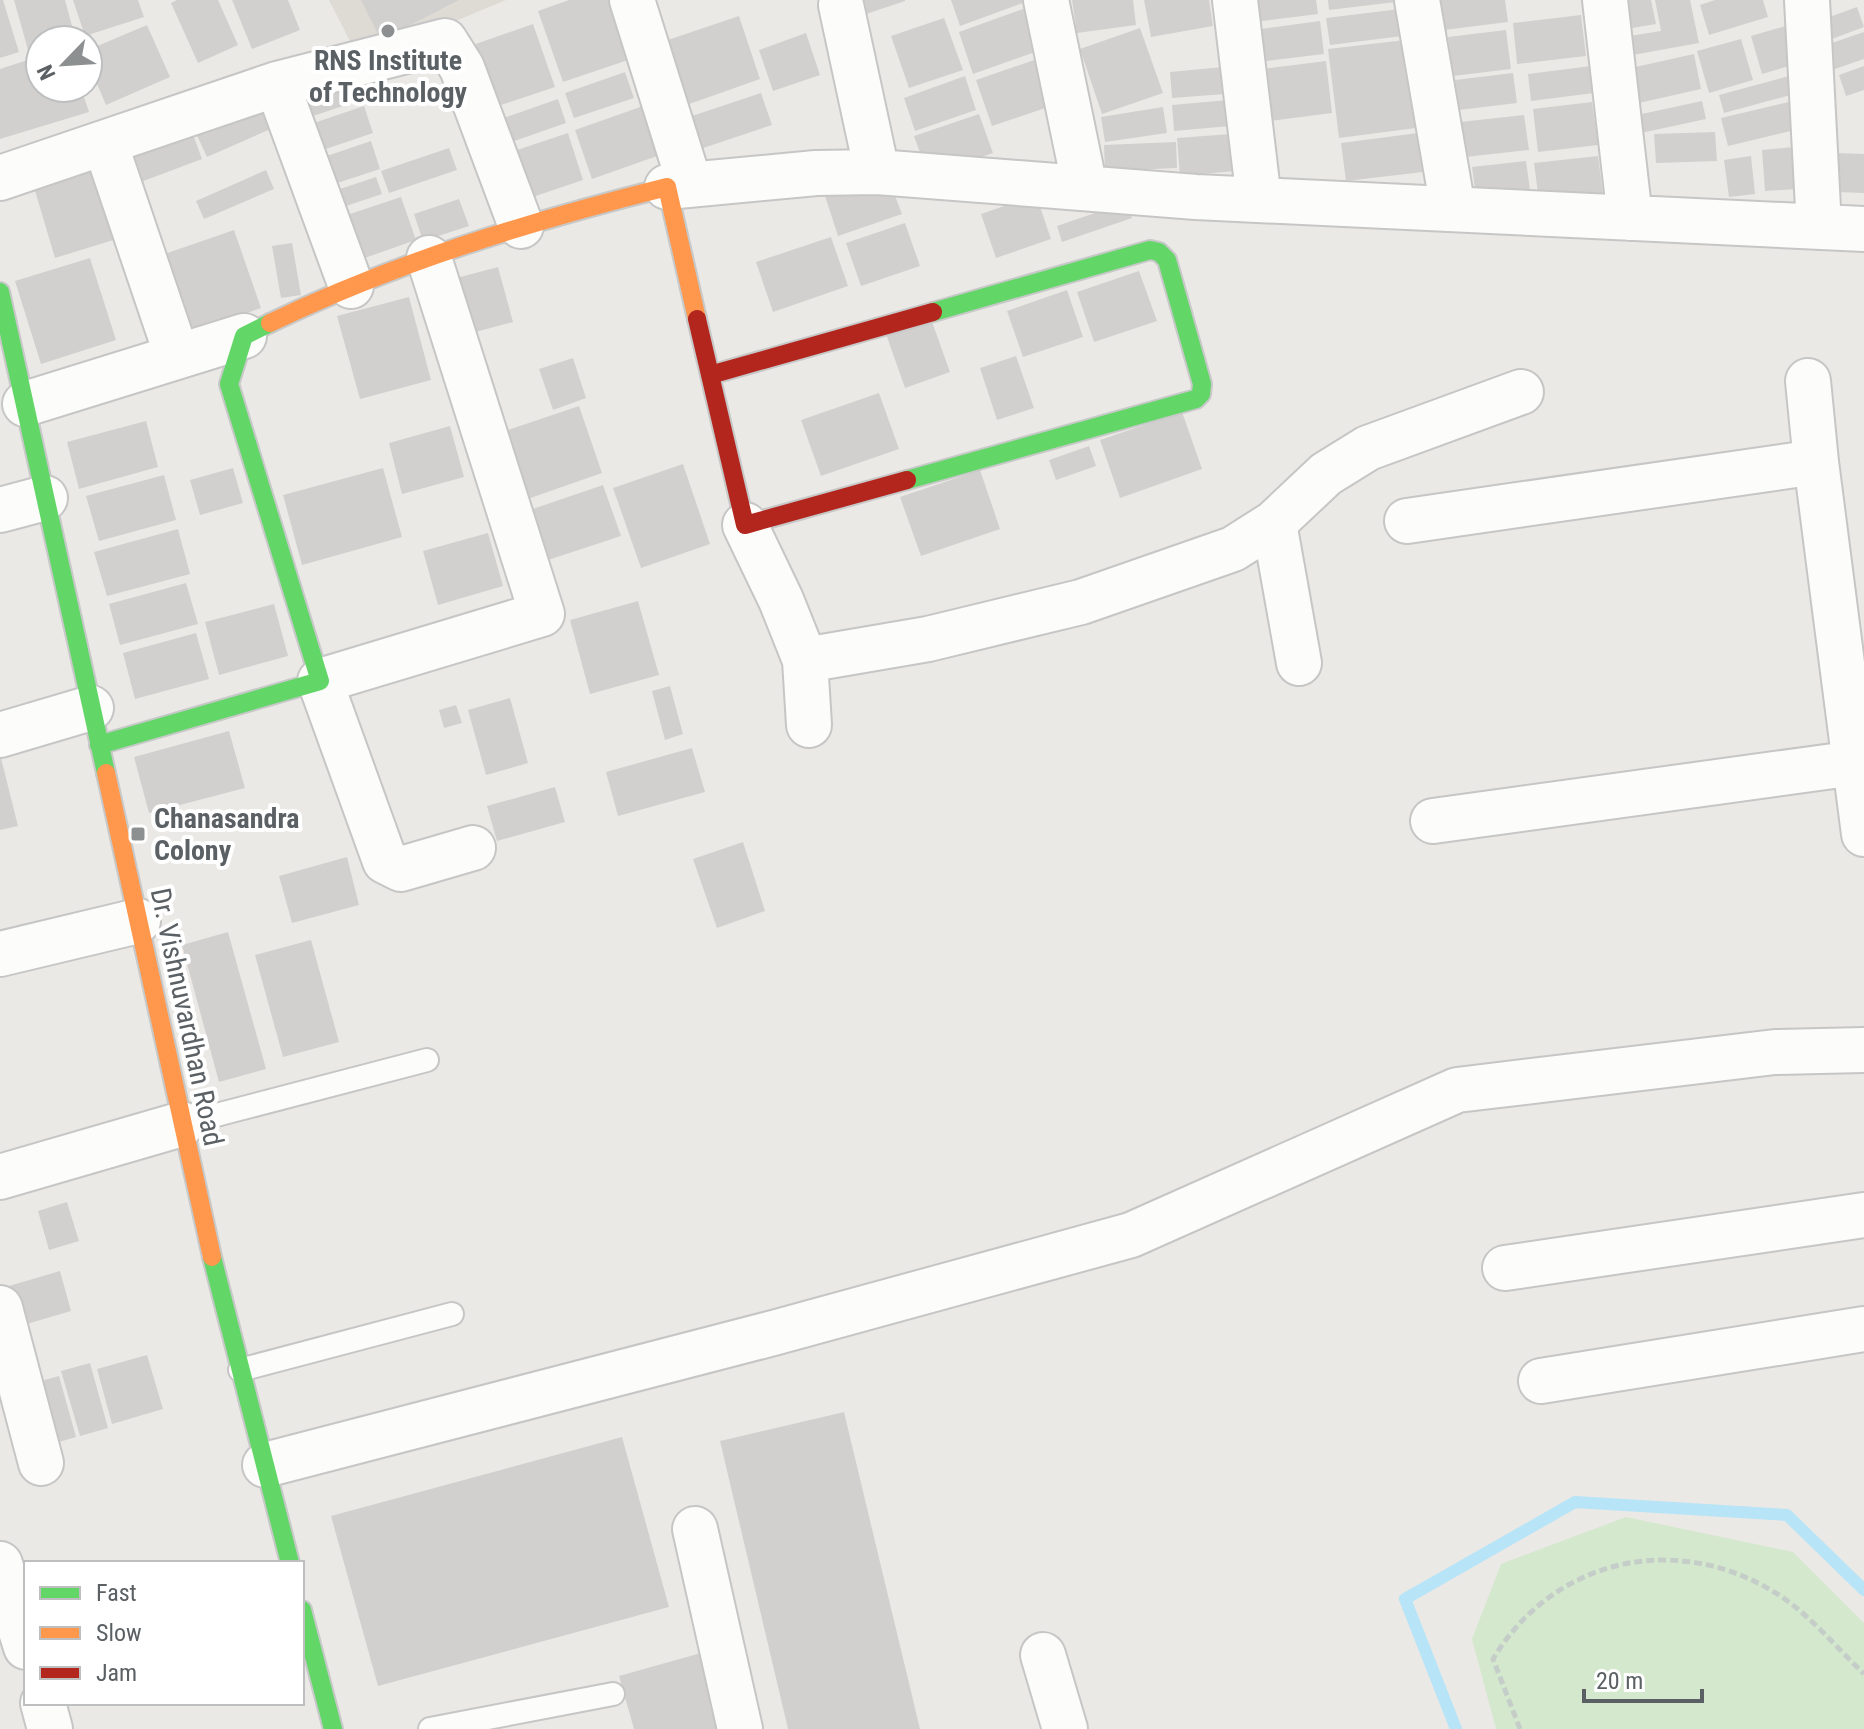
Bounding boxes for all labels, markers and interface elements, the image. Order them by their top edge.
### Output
marker: RNS Institute of Technology [379,22,397,40]
north arrow [24,24,104,104]
place label: RNS Institute of Technology [309,44,468,109]
text: N [32,61,61,84]
place label: Chanasandra Colony [154,802,300,867]
marker: Chanasandra Colony [129,825,147,843]
street label: Dr. Vishnuvardhan Road [144,885,230,1149]
legend [24,1561,304,1705]
text: Fast [96,1579,137,1607]
text: Slow [96,1619,142,1647]
scale bar [1584,1653,1702,1703]
text: Jam [96,1659,137,1687]
text: 20 m [1596,1667,1643,1695]

